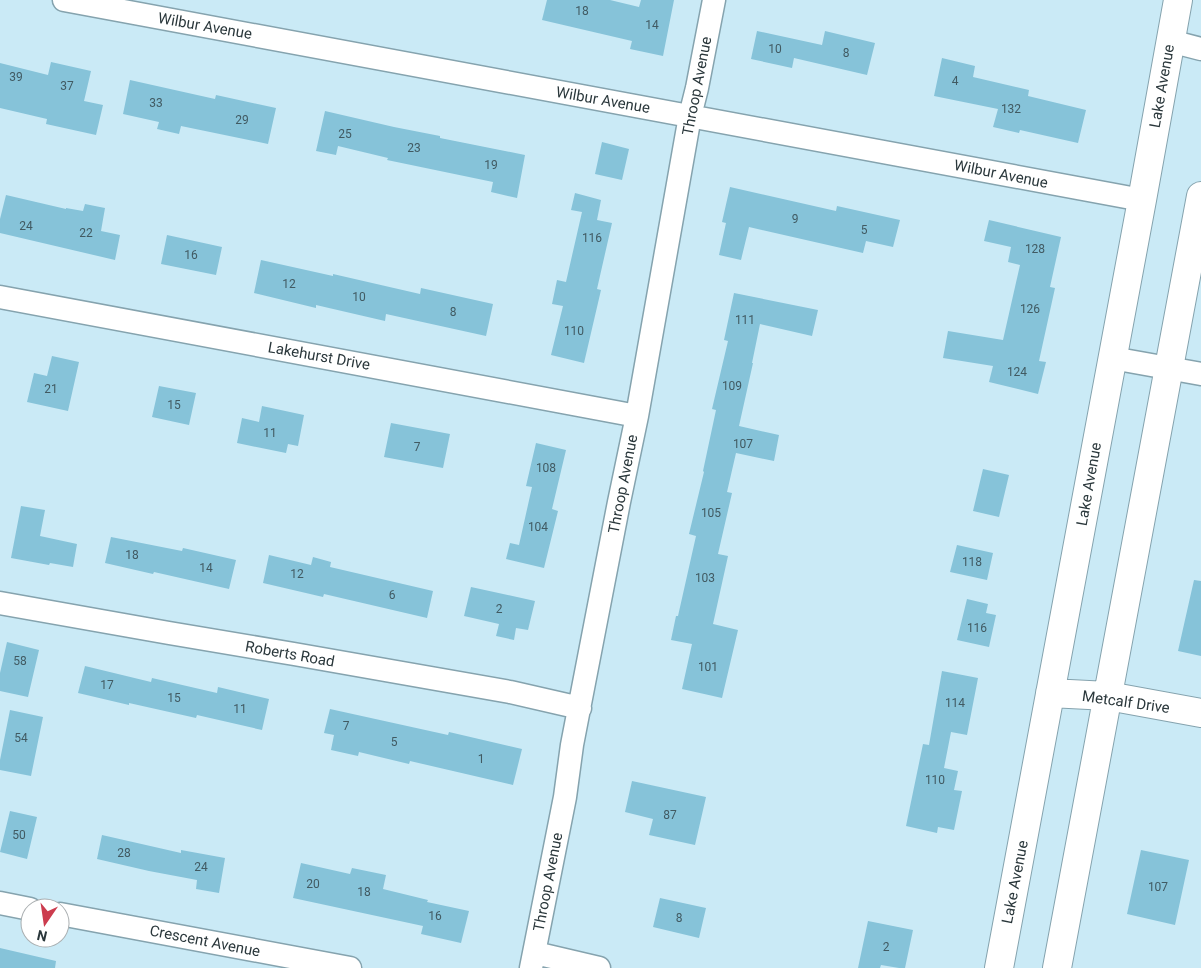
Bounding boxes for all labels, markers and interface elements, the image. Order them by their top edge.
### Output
house number: 18 [575,4,589,18]
street label: Wilbur Avenue [157,9,253,43]
house number: 14 [645,18,659,32]
street label: Throop Avenue [679,35,715,137]
house number: 10 [768,42,782,56]
street label: Lake Avenue [1146,43,1178,129]
house number: 8 [843,46,850,60]
house number: 39 [9,70,23,84]
house number: 4 [952,74,959,88]
house number: 37 [60,79,74,93]
street label: Wilbur Avenue [555,83,651,117]
house number: 33 [149,96,163,110]
house number: 132 [1001,102,1021,116]
house number: 29 [235,113,249,127]
house number: 25 [338,127,352,141]
house number: 23 [407,141,421,155]
street label: Wilbur Avenue [953,156,1049,192]
house number: 19 [484,158,498,172]
house number: 9 [792,212,798,226]
house number: 24 [19,219,33,233]
house number: 5 [861,223,868,237]
house number: 22 [79,226,93,240]
house number: 116 [582,231,602,245]
house number: 128 [1025,242,1045,256]
house number: 16 [184,248,198,262]
house number: 12 [282,277,296,291]
house number: 10 [352,290,366,304]
house number: 126 [1020,302,1040,316]
house number: 8 [450,305,457,319]
house number: 111 [735,313,755,327]
house number: 110 [564,324,584,338]
street label: Lakehurst Drive [267,338,371,374]
house number: 124 [1007,365,1027,379]
house number: 109 [722,379,742,393]
house number: 21 [44,382,58,396]
house number: 15 [167,398,181,412]
house number: 11 [263,426,277,440]
street label: Throop Avenue [605,433,641,535]
house number: 107 [733,437,753,451]
house number: 7 [414,440,421,454]
street label: Lake Avenue [1073,441,1105,527]
house number: 108 [536,461,556,475]
house number: 105 [701,506,721,520]
house number: 104 [528,520,548,534]
house number: 18 [125,548,139,562]
house number: 118 [962,555,982,569]
house number: 14 [199,561,213,575]
house number: 12 [290,567,304,581]
house number: 103 [695,571,715,585]
house number: 6 [389,588,396,602]
house number: 2 [496,602,503,616]
house number: 116 [967,621,987,635]
street label: Roberts Road [244,637,336,671]
house number: 58 [13,654,27,668]
house number: 101 [698,660,718,674]
house number: 17 [100,678,114,692]
street label: Metcalf Drive [1081,687,1171,717]
house number: 15 [167,691,181,705]
house number: 114 [945,696,965,710]
house number: 11 [233,702,247,716]
house number: 7 [343,719,350,733]
house number: 54 [14,731,28,745]
house number: 5 [391,735,398,749]
house number: 1 [478,752,484,766]
house number: 110 [925,773,945,787]
house number: 87 [663,808,677,822]
house number: 50 [12,828,26,842]
street label: Throop Avenue [530,831,566,933]
street label: Lake Avenue [998,839,1032,925]
house number: 28 [117,846,131,860]
house number: 24 [194,860,208,874]
house number: 20 [306,877,320,891]
house number: 107 [1148,880,1168,894]
house number: 18 [357,885,371,899]
north arrow [20,898,70,948]
house number: 16 [428,909,442,923]
house number: 8 [676,911,683,925]
street label: Crescent Avenue [148,921,262,961]
text: N [35,927,49,945]
house number: 2 [883,940,890,954]

